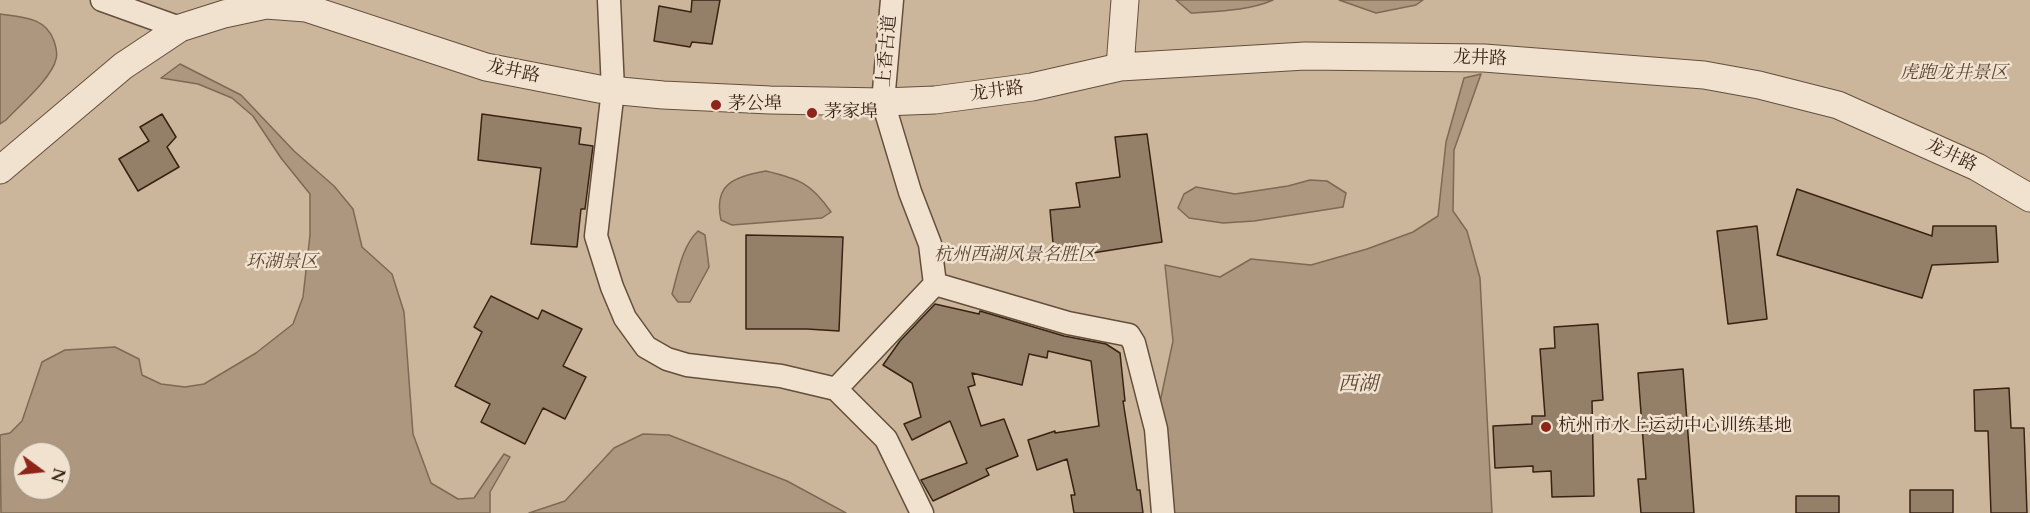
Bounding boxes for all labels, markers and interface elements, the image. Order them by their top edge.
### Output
street label: 上香古道 [874,14,902,88]
street label: 龙井路 [1453,47,1507,71]
street label: 龙井路 [484,56,542,88]
park label: 虎跑龙井景区 [1900,63,2008,85]
street label: 龙井路 [969,78,1025,106]
place label: 茅公埠 [728,94,782,116]
marker: 茅公埠 [709,98,723,112]
place label: 茅家埠 [824,102,878,124]
marker: 茅家埠 [805,106,819,120]
street label: 龙井路 [1922,135,1980,177]
park label: 杭州西湖风景名胜区 [934,245,1096,267]
park label: 环湖景区 [246,252,318,274]
water label: 西湖 [1338,373,1378,397]
place label: 杭州市水上运动中心训练基地 [1558,416,1792,438]
marker: 杭州市水上运动中心训练基地 [1539,420,1553,434]
north arrow [12,441,72,501]
text: N [45,466,70,485]

